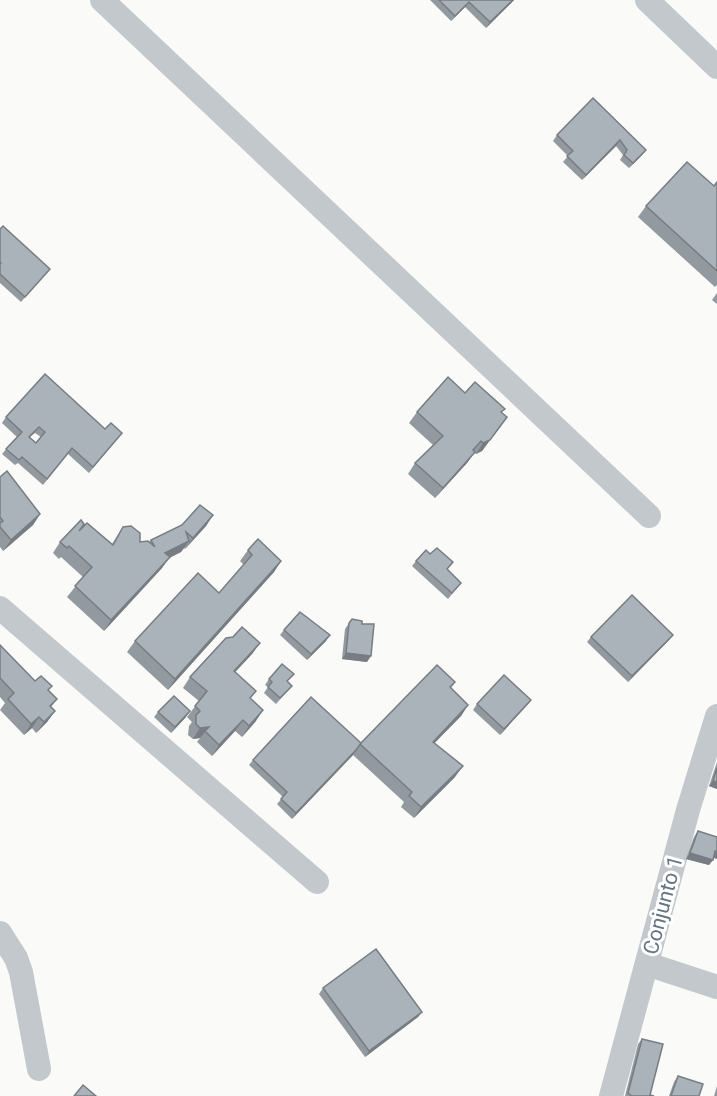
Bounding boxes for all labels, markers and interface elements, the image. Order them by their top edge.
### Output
street label: Conjunto 1 [638,853,688,957]

